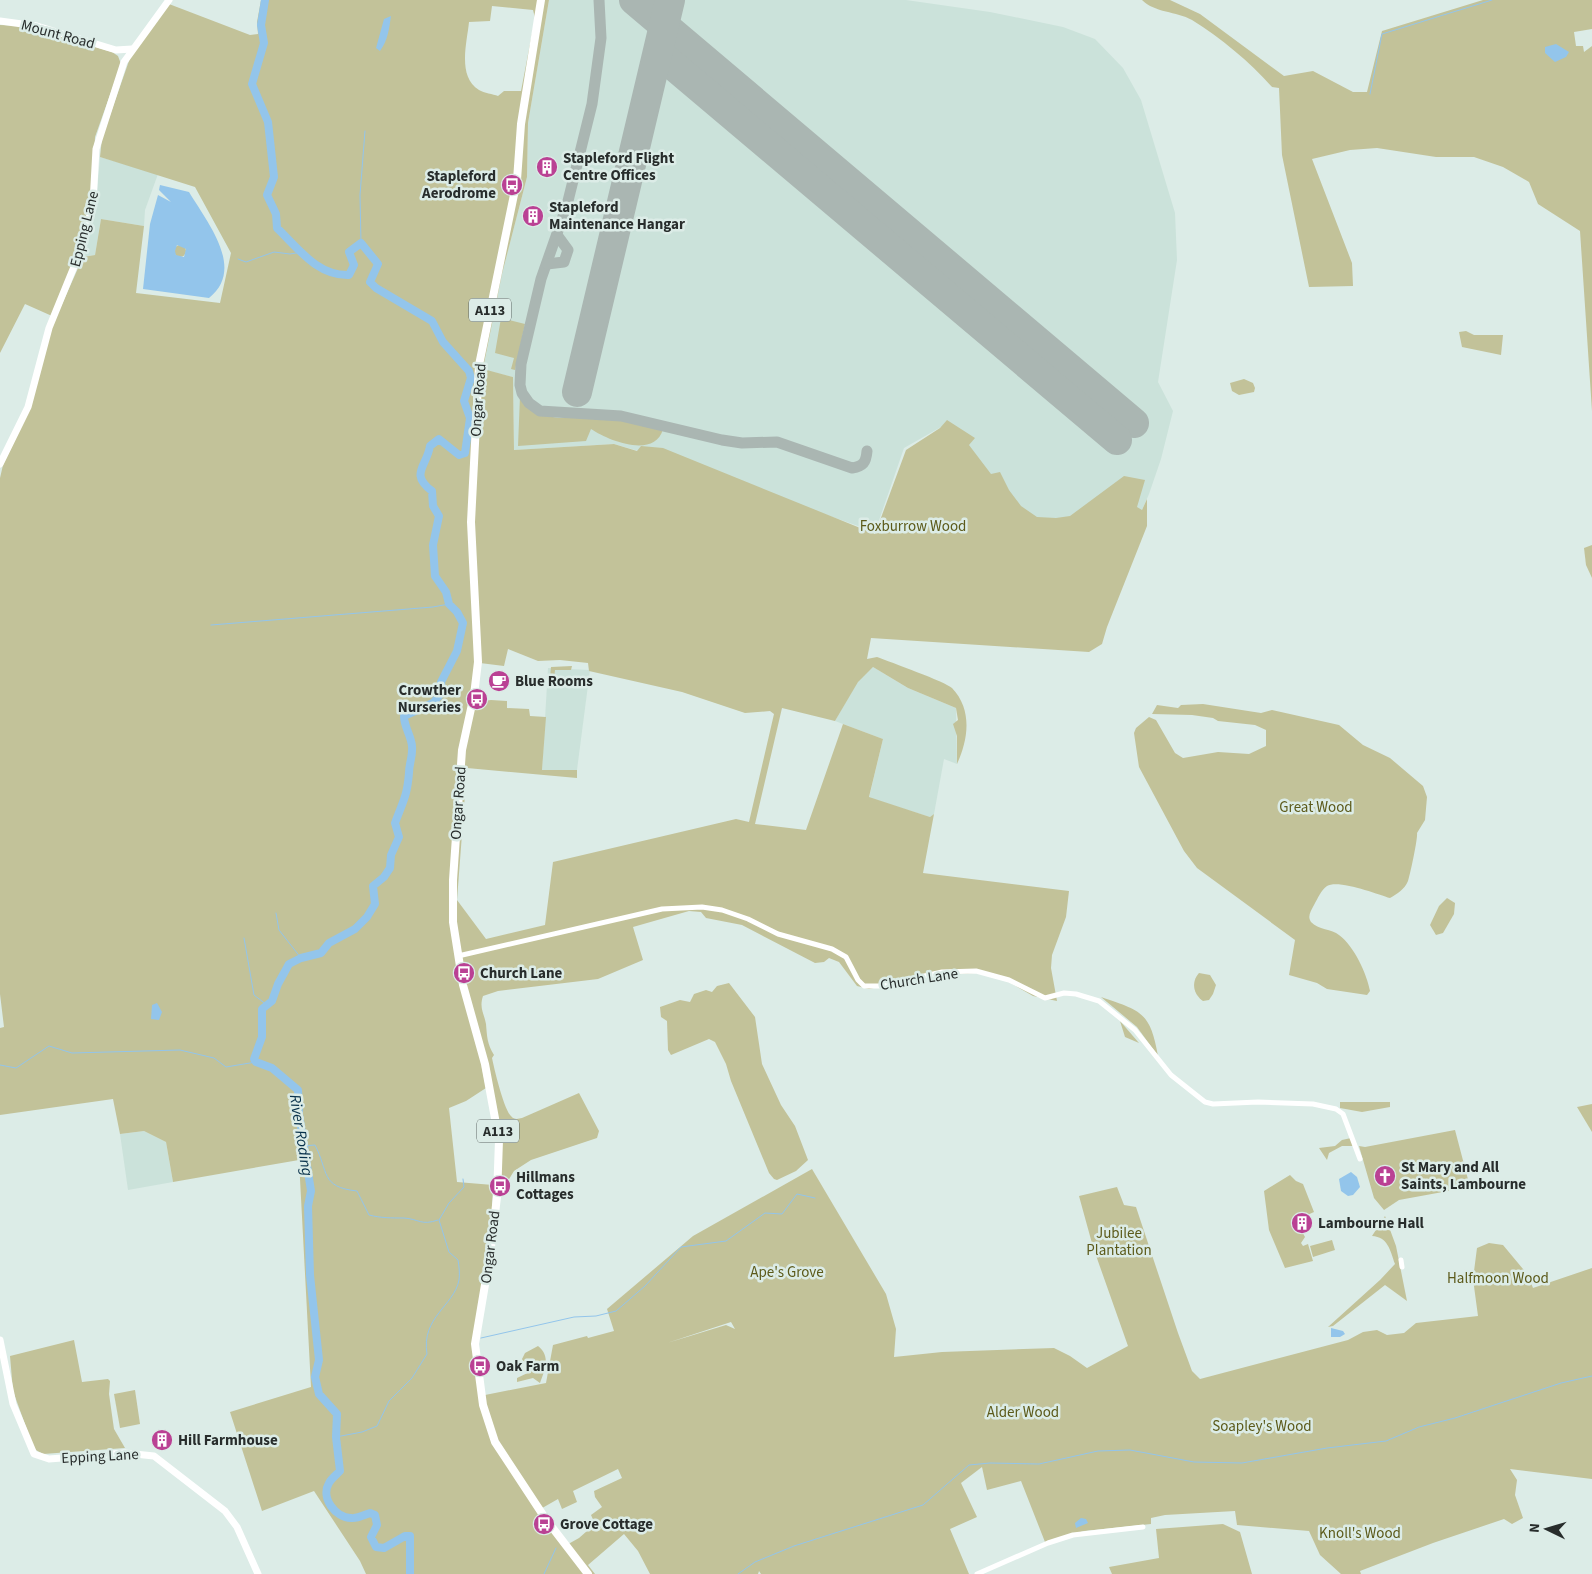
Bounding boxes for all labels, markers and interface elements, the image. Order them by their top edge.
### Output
street label: Mount Road [19,15,97,54]
place label: Stapleford Flight Centre Offices [563,148,674,186]
building icon: Stapleford Flight Centre Offices [535,155,559,179]
place label: Stapleford Aerodrome [421,166,496,204]
bus stop icon: Stapleford Aerodrome [500,173,524,197]
street label: Epping Lane [65,189,104,269]
place label: Stapleford Maintenance Hangar [549,197,685,235]
building icon: Stapleford Maintenance Hangar [521,204,545,228]
road number: A113 [469,298,511,322]
street label: Ongar Road [465,363,492,437]
park label: Foxburrow Wood [860,516,966,537]
cafe icon: Blue Rooms [487,669,511,693]
place label: Blue Rooms [515,671,593,692]
place label: Crowther Nurseries [398,680,461,718]
bus stop icon: Crowther Nurseries [465,687,489,711]
street label: Ongar Road [445,766,472,840]
park label: Great Wood [1279,797,1353,818]
bus stop icon: Church Lane [452,961,476,985]
place label: Church Lane [480,963,562,984]
street label: Church Lane [879,963,959,996]
water label: River Roding [284,1093,318,1178]
road number: A113 [477,1120,519,1142]
place label: St Mary and All Saints, Lambourne [1401,1157,1526,1195]
church icon: St Mary and All Saints, Lambourne [1373,1164,1397,1188]
place label: Hillmans Cottages [516,1167,575,1205]
bus stop icon: Hillmans Cottages [488,1174,512,1198]
street label: Ongar Road [476,1209,505,1285]
building icon: Lambourne Hall [1290,1211,1314,1235]
place label: Lambourne Hall [1318,1213,1425,1234]
park label: Jubilee Plantation [1086,1223,1152,1261]
park label: Ape's Grove [750,1262,824,1283]
park label: Halfmoon Wood [1447,1268,1549,1289]
bus stop icon: Oak Farm [468,1354,492,1378]
place label: Oak Farm [496,1356,559,1377]
park label: Alder Wood [987,1402,1059,1423]
park label: Soapley's Wood [1212,1416,1312,1437]
building icon: Hill Farmhouse [150,1428,174,1452]
place label: Hill Farmhouse [178,1430,278,1451]
street label: Epping Lane [61,1444,139,1469]
north arrow [1522,1504,1572,1554]
bus stop icon: Grove Cottage [532,1512,556,1536]
place label: Grove Cottage [560,1514,653,1535]
text: N [1525,1522,1545,1533]
park label: Knoll's Wood [1319,1523,1401,1544]

